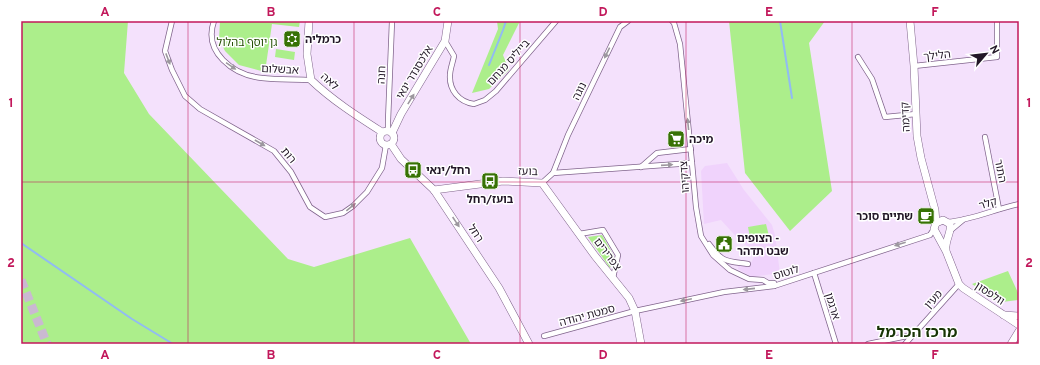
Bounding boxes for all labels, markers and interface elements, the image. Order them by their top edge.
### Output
text: A [100,5,110,21]
text: B [267,5,276,21]
text: C [433,5,441,21]
text: D [598,5,608,21]
text: E [765,5,773,21]
text: F [931,5,939,21]
synagogue icon: כרמליה [282,29,302,49]
place label: כרמליה [305,33,341,47]
north arrow [966,34,1006,74]
park label: גן יוסף בהלול [217,36,277,50]
street label: בייליס מנחם [484,37,533,89]
street label: אלכסנדר ינאי [393,43,436,102]
text: N [986,43,1002,57]
one-way arrow [604,48,610,59]
street label: הלילך [923,48,952,64]
one-way arrow [165,53,171,65]
one-way arrow [226,62,236,70]
street label: אבשלום [261,62,299,78]
street label: חנה [375,66,389,85]
street label: לאה [317,70,341,94]
street label: נוגה [570,80,590,103]
one-way arrow [407,94,415,104]
text: 1 [8,96,14,112]
text: 1 [1026,96,1032,112]
street label: קדימה [898,101,914,132]
one-way arrow [685,118,692,130]
supermarket icon: מיכה [666,129,686,149]
place label: מיכה [689,133,714,147]
one-way arrow [254,139,266,146]
street label: רות [278,145,299,167]
street label: התור [991,158,1009,184]
bus stop icon: רחל/ינאי [403,160,423,180]
street label: צדקיהו [677,160,693,193]
one-way arrow [661,161,673,168]
place label: רחל/ינאי [426,164,470,178]
street label: בועז [518,165,538,179]
bus stop icon: בועז/רחל [480,171,500,191]
place label: בועז/רחל [467,193,514,207]
street label: קלר [977,195,999,213]
one-way arrow [345,203,356,211]
cafe icon: שתיים סוכר [916,206,936,226]
place label: שתיים סוכר [856,210,913,224]
one-way arrow [452,217,459,228]
street label: רחל [464,222,486,245]
place label: הצופים - שבט תדהר [737,232,789,259]
public building icon: הצופים - שבט תדהר [714,234,734,254]
street label: צפרירים [590,235,624,274]
one-way arrow [893,241,905,247]
text: 2 [7,256,15,272]
text: 2 [1025,256,1033,272]
street label: לוטוס [772,262,801,283]
street label: וולפסון [972,279,1007,309]
one-way arrow [743,286,755,292]
street label: מעין [922,287,946,312]
street label: ארגמן [821,291,843,322]
one-way arrow [680,297,692,303]
street label: סמטת יהודה [558,302,617,330]
district label: מרכז הכרמל [877,324,958,343]
text: A [100,348,110,364]
text: B [267,348,276,364]
text: C [433,348,441,364]
text: D [598,348,608,364]
text: E [765,348,773,364]
text: F [931,348,939,364]

